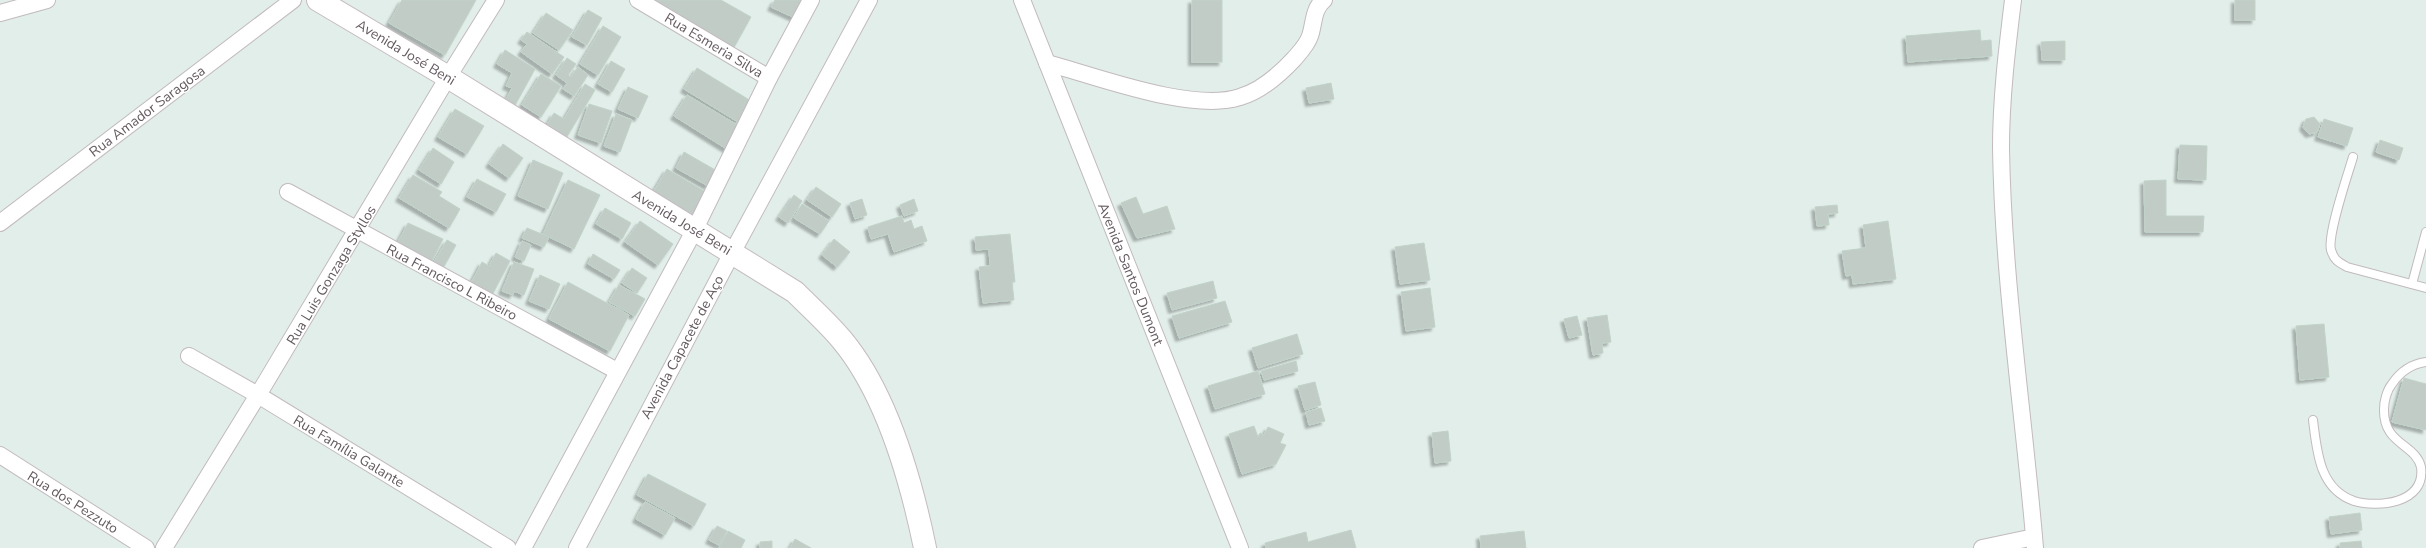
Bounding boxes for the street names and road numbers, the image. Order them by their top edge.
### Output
street label: Rua Esmeria Silva [661,8,767,82]
street label: Avenida José Beni [352,15,459,90]
street label: Rua Amador Saragosa [85,61,209,161]
street label: Avenida José Beni [628,185,735,260]
street label: Avenida Santos Dumont [1093,200,1168,349]
street label: Rua Luis Gonzaga Styllos [282,202,381,349]
street label: Rua Francisco L Ribeiro [383,240,521,325]
street label: Avenida Capacete de Aço [636,272,729,422]
street label: Rua Família Galante [290,411,408,492]
street label: Rua dos Pezzuto [24,467,122,538]

